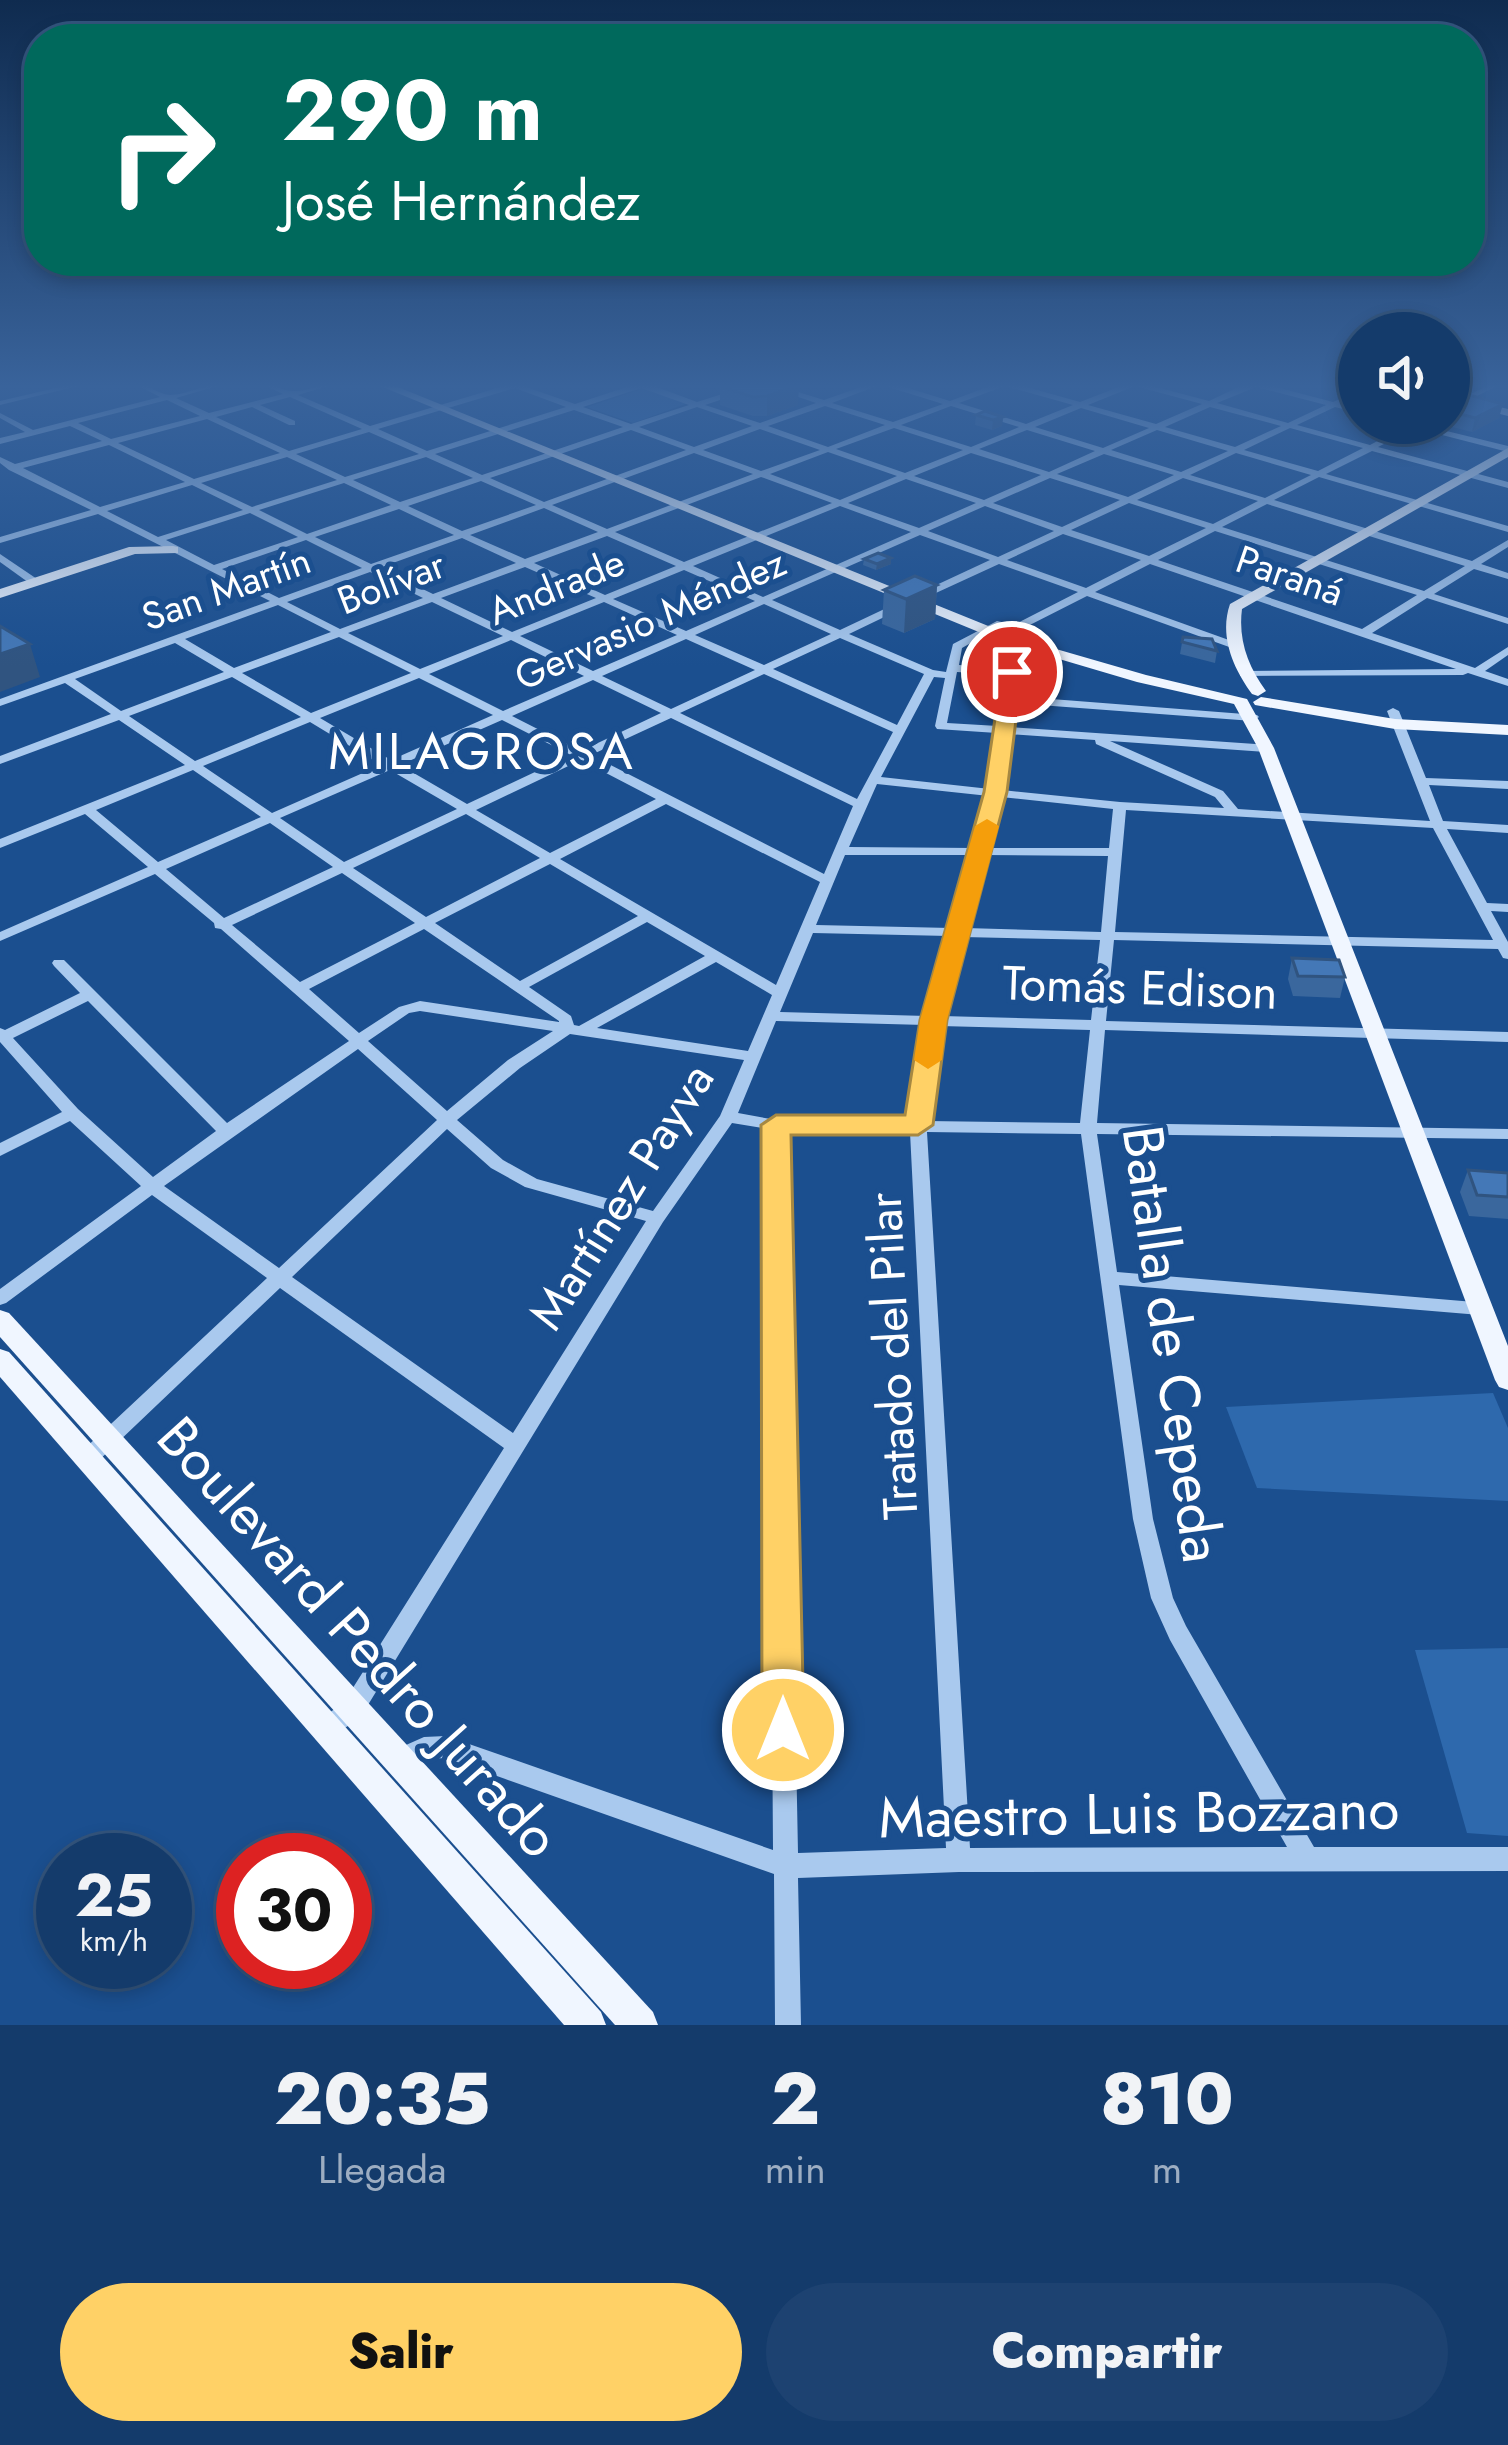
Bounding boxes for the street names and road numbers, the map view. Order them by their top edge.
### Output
street label: Paraná [1228,531,1351,620]
street label: San Martín [134,532,319,645]
street label: Andrade [479,533,633,640]
street label: Gervasio Méndez [505,534,795,705]
street label: Bolívar [329,536,454,629]
street label: Tomás Edison [1001,948,1279,1027]
street label: Martínez Payva [512,1050,731,1343]
street label: Batalla de Cepeda [1102,1120,1244,1568]
street label: Tratado del Pilar [849,1190,936,1521]
street label: Boulevard Pedro Jurado [138,1398,580,1876]
street label: Maestro Luis Bozzano [878,1767,1400,1859]

